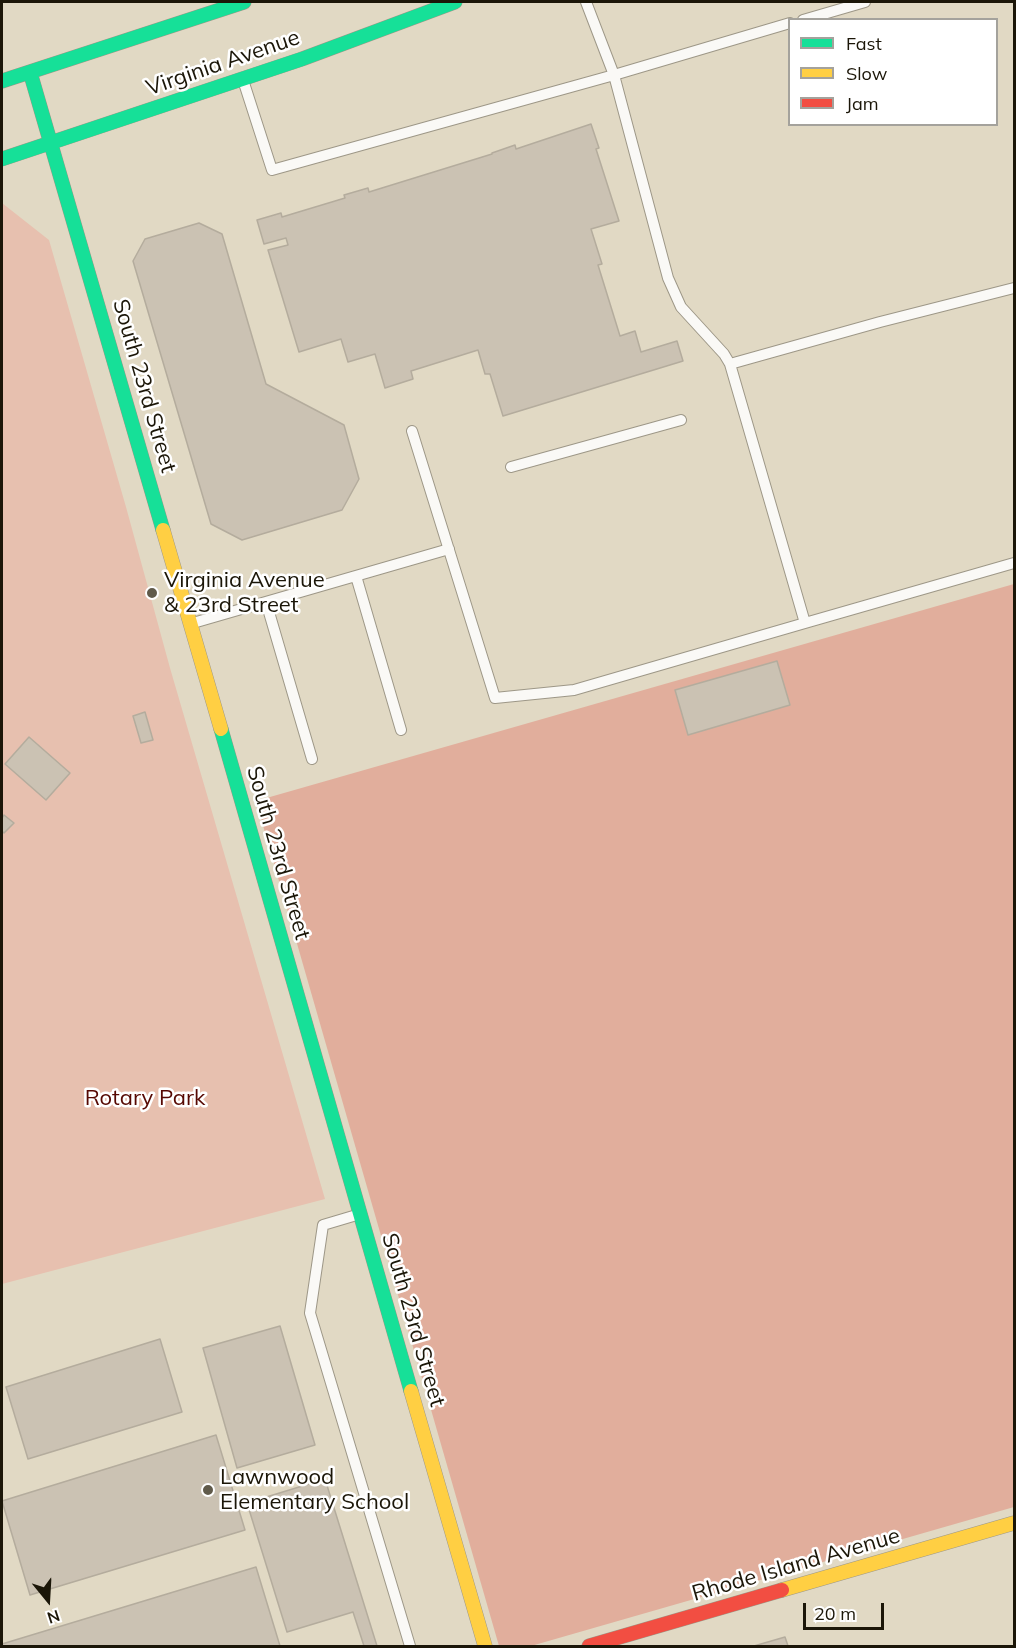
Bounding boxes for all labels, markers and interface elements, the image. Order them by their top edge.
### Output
legend [788,18,998,126]
street label: Virginia Avenue [143,24,303,102]
text: Fast [846,32,882,55]
text: Slow [846,62,887,85]
text: Jam [846,92,879,115]
street label: South 23rd Street [107,296,181,476]
place label: Virginia Avenue & 23rd Street [164,567,325,618]
marker: Virginia Avenue & 23rd Street [145,586,159,600]
street label: South 23rd Street [241,763,315,943]
park label: Rotary Park [85,1085,205,1111]
street label: South 23rd Street [376,1230,450,1410]
place label: Lawnwood Elementary School [220,1464,409,1516]
marker: Lawnwood Elementary School [201,1483,215,1497]
street label: Rhode Island Avenue [689,1523,903,1607]
north arrow [18,1570,78,1630]
scale bar [806,1591,887,1629]
text: 20 m [814,1602,856,1625]
text: N [45,1606,62,1628]

